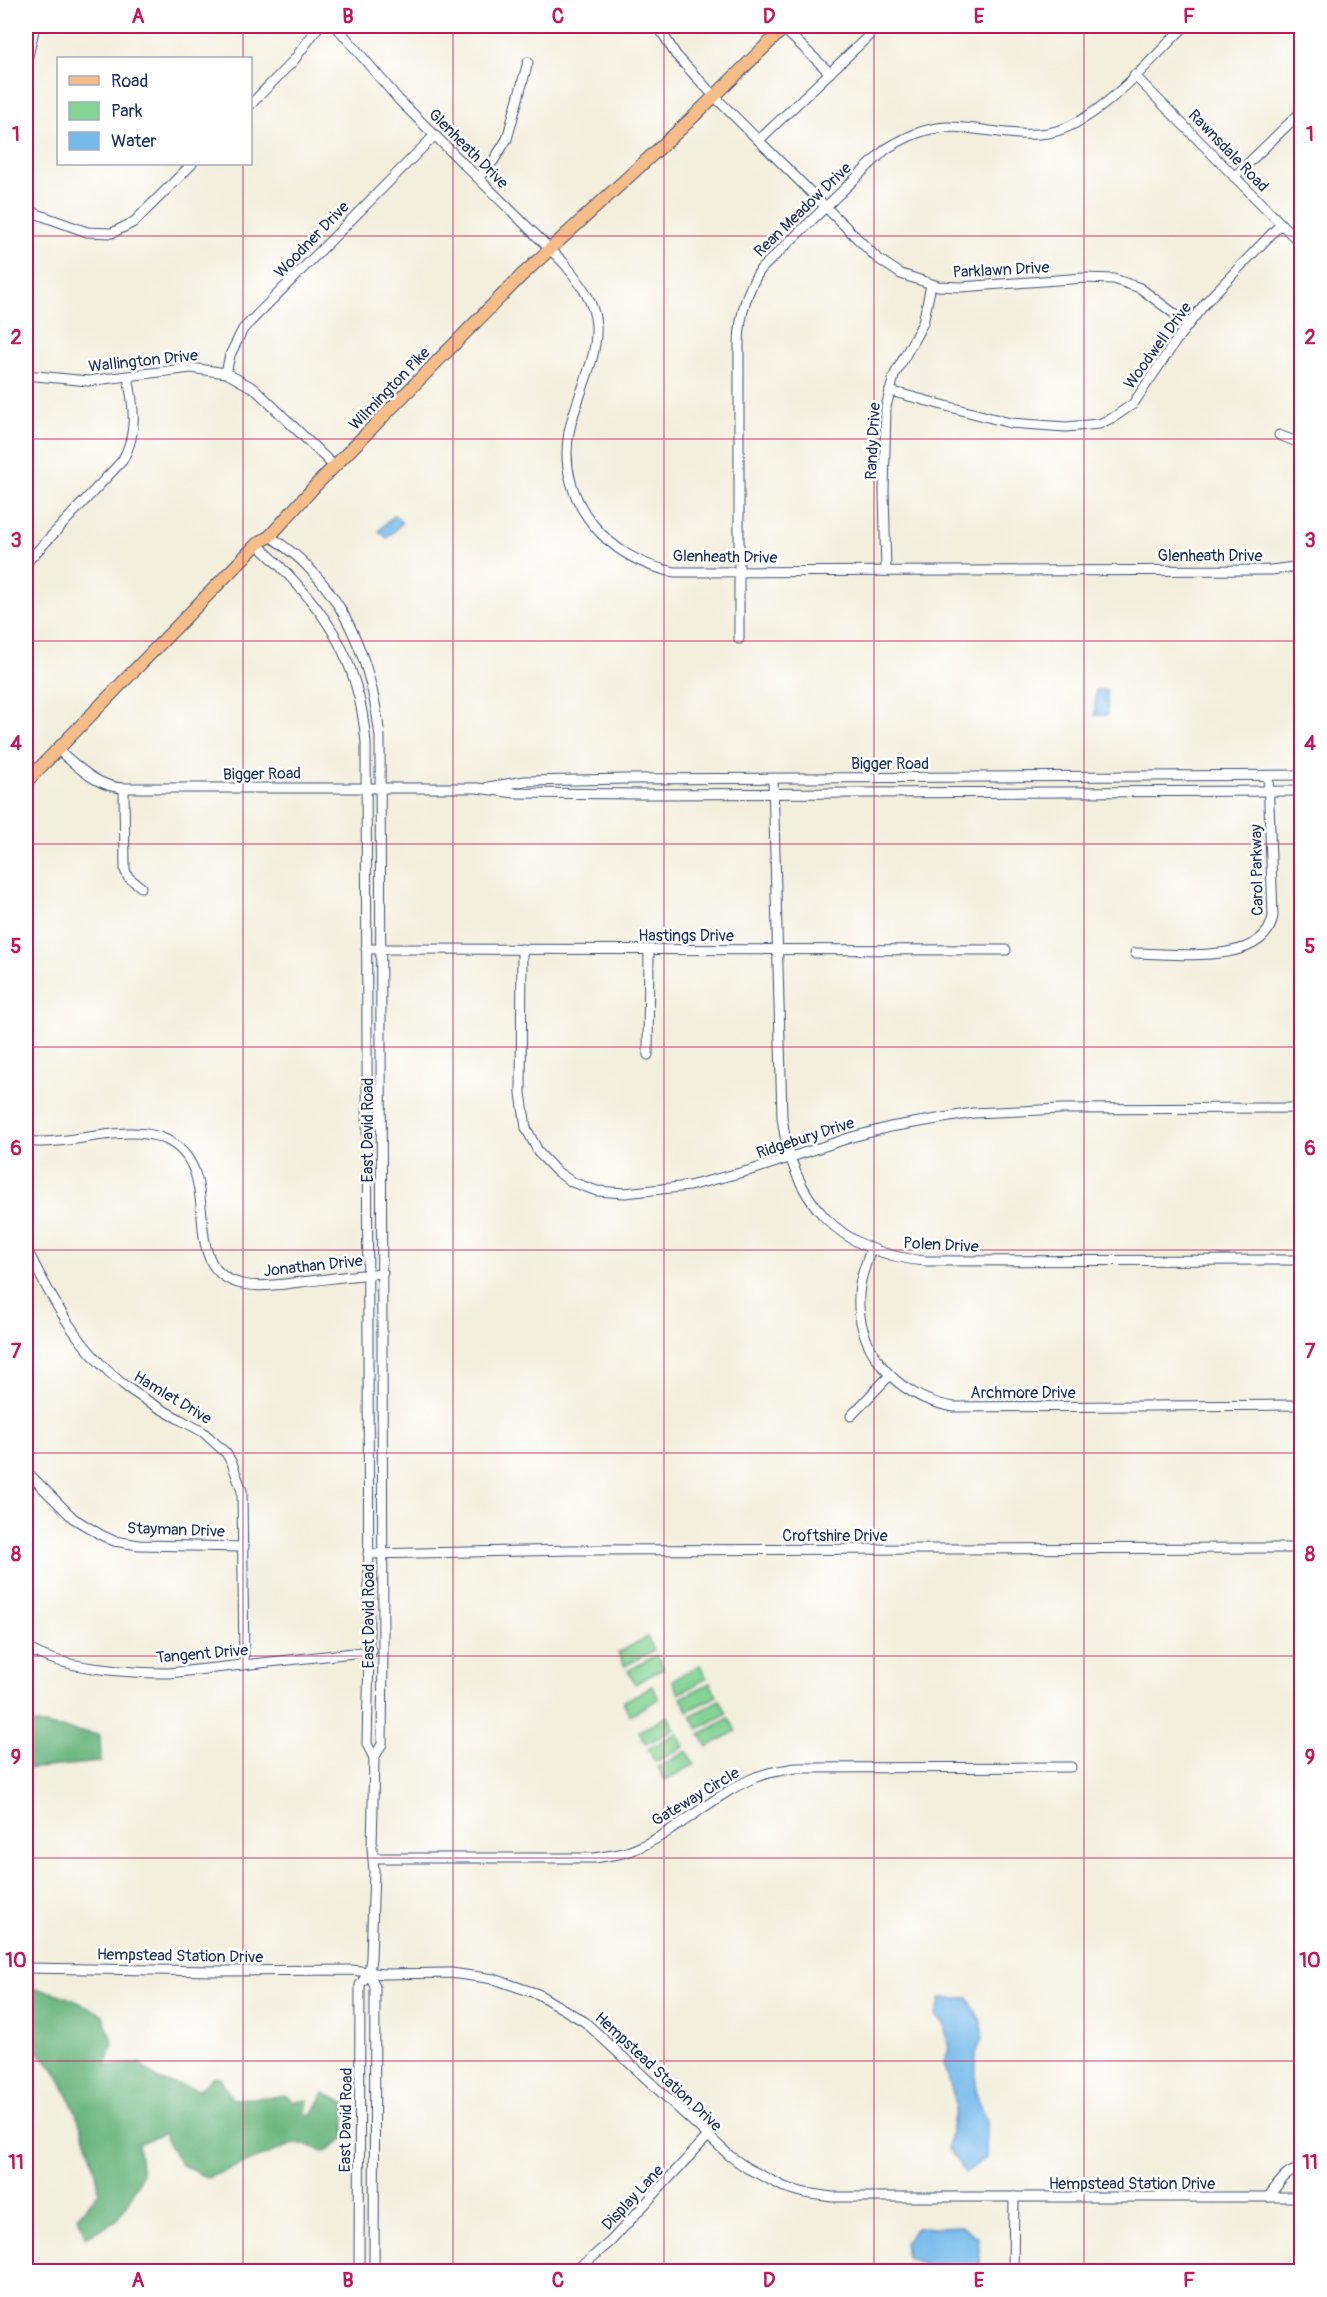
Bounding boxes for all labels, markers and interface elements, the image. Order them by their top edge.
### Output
text: A [132,4,145,29]
text: B [342,4,354,29]
text: C [552,4,564,29]
text: D [763,4,776,29]
text: E [974,4,985,29]
text: F [1183,4,1195,29]
legend [57,57,252,165]
text: Road [111,70,148,93]
text: Park [111,100,143,123]
street label: Glenheath Drive [424,105,512,193]
street label: Rawnsdale Road [1184,105,1273,196]
text: 1 [12,122,20,147]
text: 1 [1306,122,1314,147]
text: Water [111,130,157,153]
street label: Rean Meadow Drive [750,158,856,261]
street label: Woodner Drive [270,197,353,282]
street label: Parklawn Drive [952,257,1050,283]
street label: Woodwell Drive [1120,298,1196,393]
text: 2 [10,325,22,350]
text: 2 [1304,325,1316,350]
street label: Wilmington Pike [345,343,434,434]
street label: Wallington Drive [87,345,199,377]
street label: Randy Drive [861,402,885,480]
text: 3 [10,528,22,553]
text: 3 [1304,528,1316,553]
street label: Glenheath Drive [672,546,778,568]
street label: Glenheath Drive [1158,546,1263,566]
text: 4 [10,731,22,756]
text: 4 [1304,731,1316,756]
street label: Bigger Road [851,754,929,774]
street label: Bigger Road [223,763,301,785]
street label: Carol Parkway [1246,824,1268,916]
street label: Hastings Drive [638,926,734,946]
text: 5 [11,934,22,959]
text: 5 [1305,934,1316,959]
street label: East David Road [358,1078,378,1182]
street label: Ridgebury Drive [754,1113,857,1163]
text: 6 [10,1136,22,1161]
text: 6 [1304,1136,1316,1161]
street label: Polen Drive [903,1233,979,1257]
street label: Jonathan Drive [262,1251,364,1281]
text: 7 [11,1339,22,1364]
text: 7 [1305,1339,1316,1364]
street label: Hamlet Drive [130,1367,215,1429]
street label: Archmore Drive [970,1383,1076,1403]
street label: Stayman Drive [127,1518,225,1542]
street label: Croftshire Drive [782,1526,888,1546]
text: 8 [11,1542,21,1567]
text: 8 [1305,1542,1315,1567]
street label: East David Road [359,1564,379,1668]
street label: Tangent Drive [155,1640,249,1668]
text: 9 [11,1745,21,1770]
text: 9 [1305,1745,1315,1770]
street label: Gateway Circle [648,1763,743,1831]
street label: Hempstead Station Drive [97,1945,263,1967]
text: 10 [5,1948,27,1973]
text: 10 [1299,1948,1321,1973]
street label: Hempstead Station Drive [591,2008,726,2136]
street label: East David Road [335,2067,357,2173]
text: 11 [8,2150,24,2175]
text: 11 [1302,2150,1318,2175]
street label: Display Lane [597,2161,668,2235]
street label: Hempstead Station Drive [1049,2174,1215,2194]
text: A [132,2268,145,2293]
text: B [342,2268,354,2293]
text: C [552,2268,564,2293]
text: D [763,2268,776,2293]
text: E [974,2268,985,2293]
text: F [1183,2268,1195,2293]

